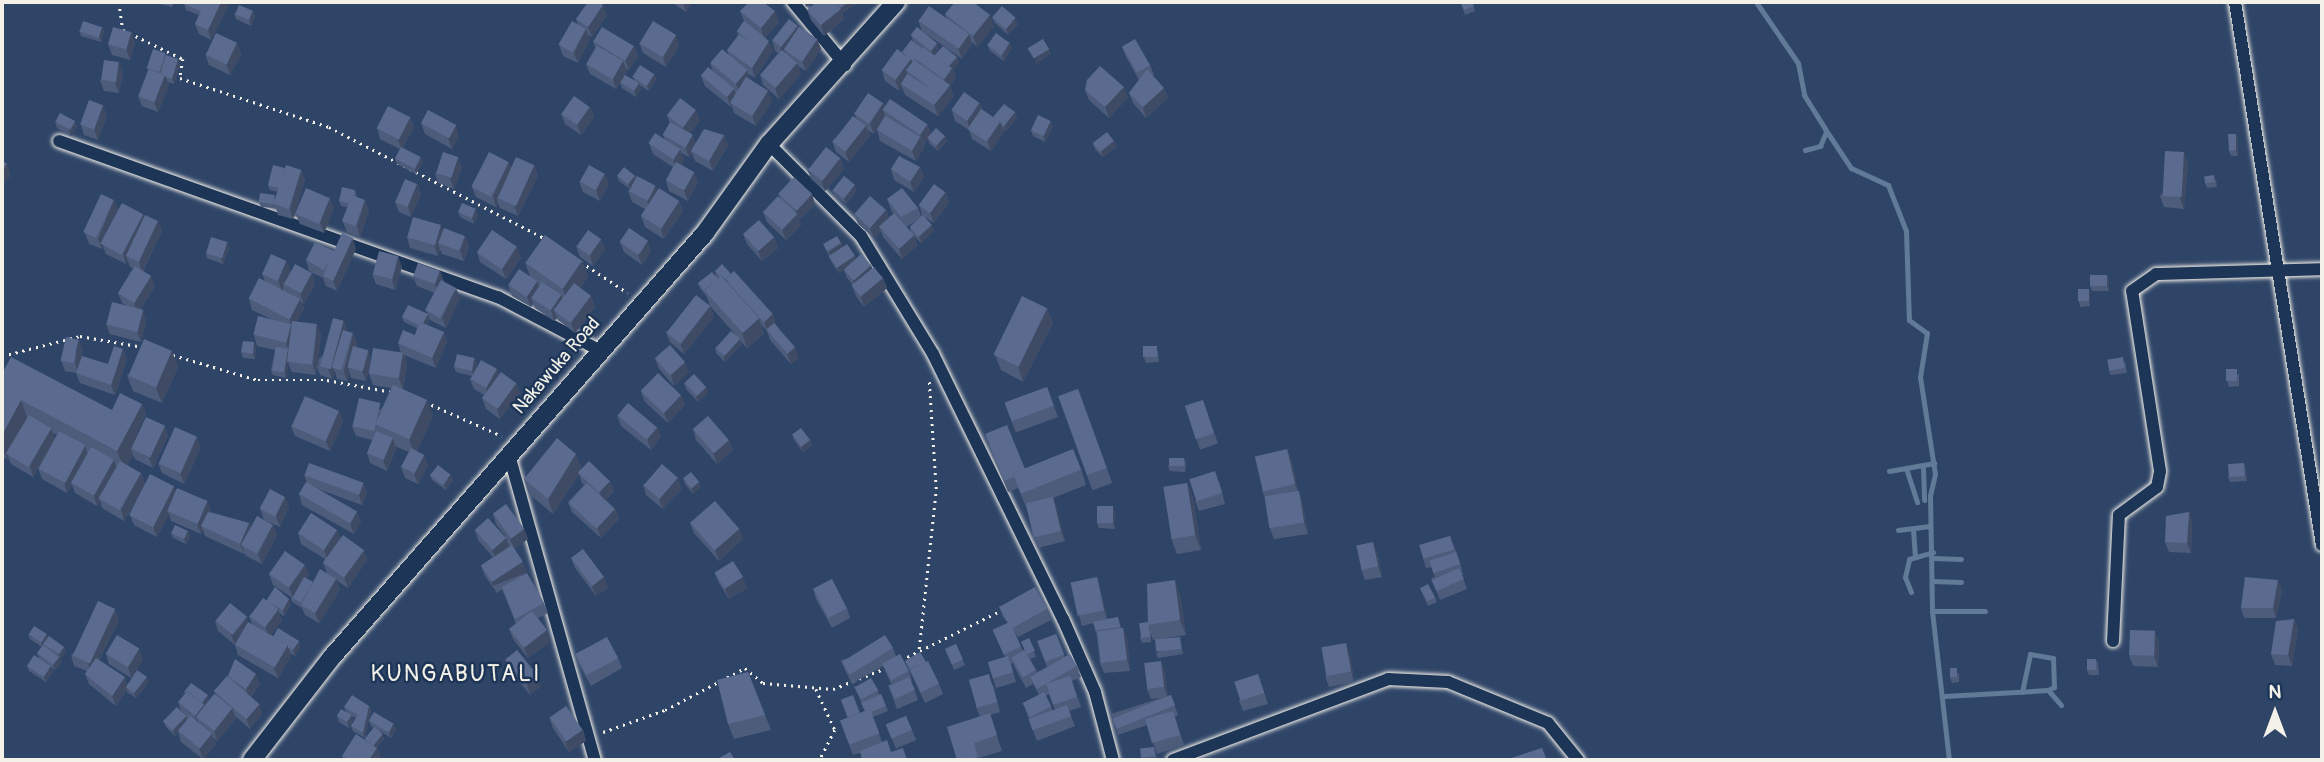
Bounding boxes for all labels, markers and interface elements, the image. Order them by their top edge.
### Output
street label: Nakawuka Road [509,313,605,419]
district label: KUNGABUTALI [372,660,540,688]
north arrow [2240,678,2310,748]
text: N [2269,680,2281,704]

